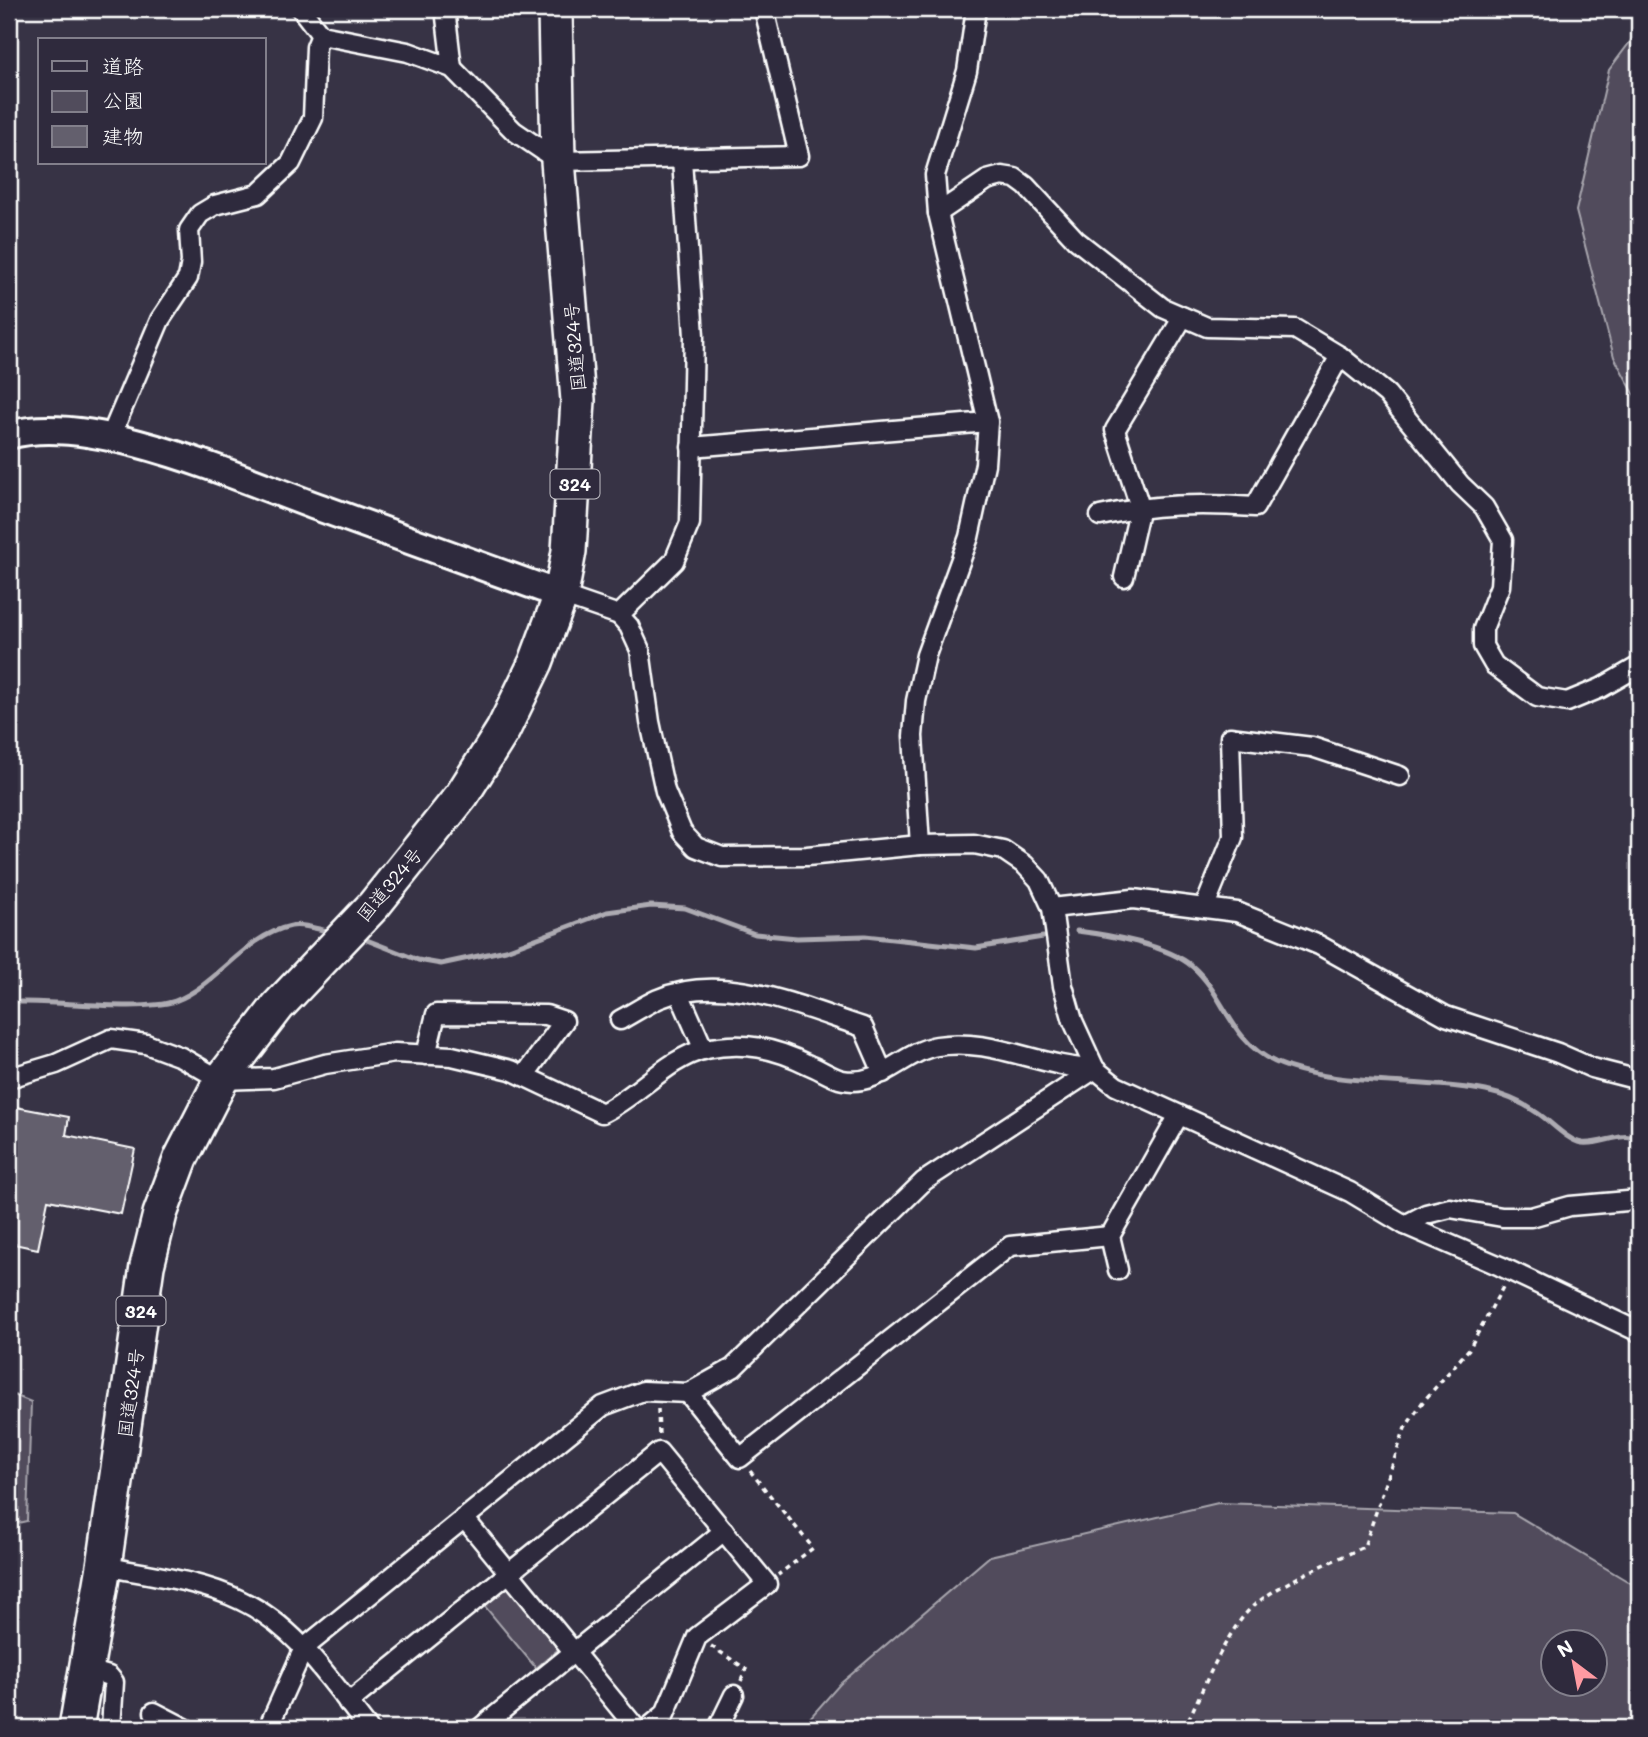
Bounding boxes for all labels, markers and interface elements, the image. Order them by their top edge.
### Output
legend [38,38,266,164]
text: 道路 [102,52,144,79]
text: 公園 [102,86,144,113]
text: 建物 [102,122,144,149]
street label: 国道324号 [558,301,590,393]
road number: 324 [550,470,600,498]
street label: 国道324号 [351,842,427,926]
road number: 324 [116,1296,166,1326]
street label: 国道324号 [111,1347,149,1439]
north arrow [1540,1628,1610,1698]
text: N [1552,1634,1577,1663]

